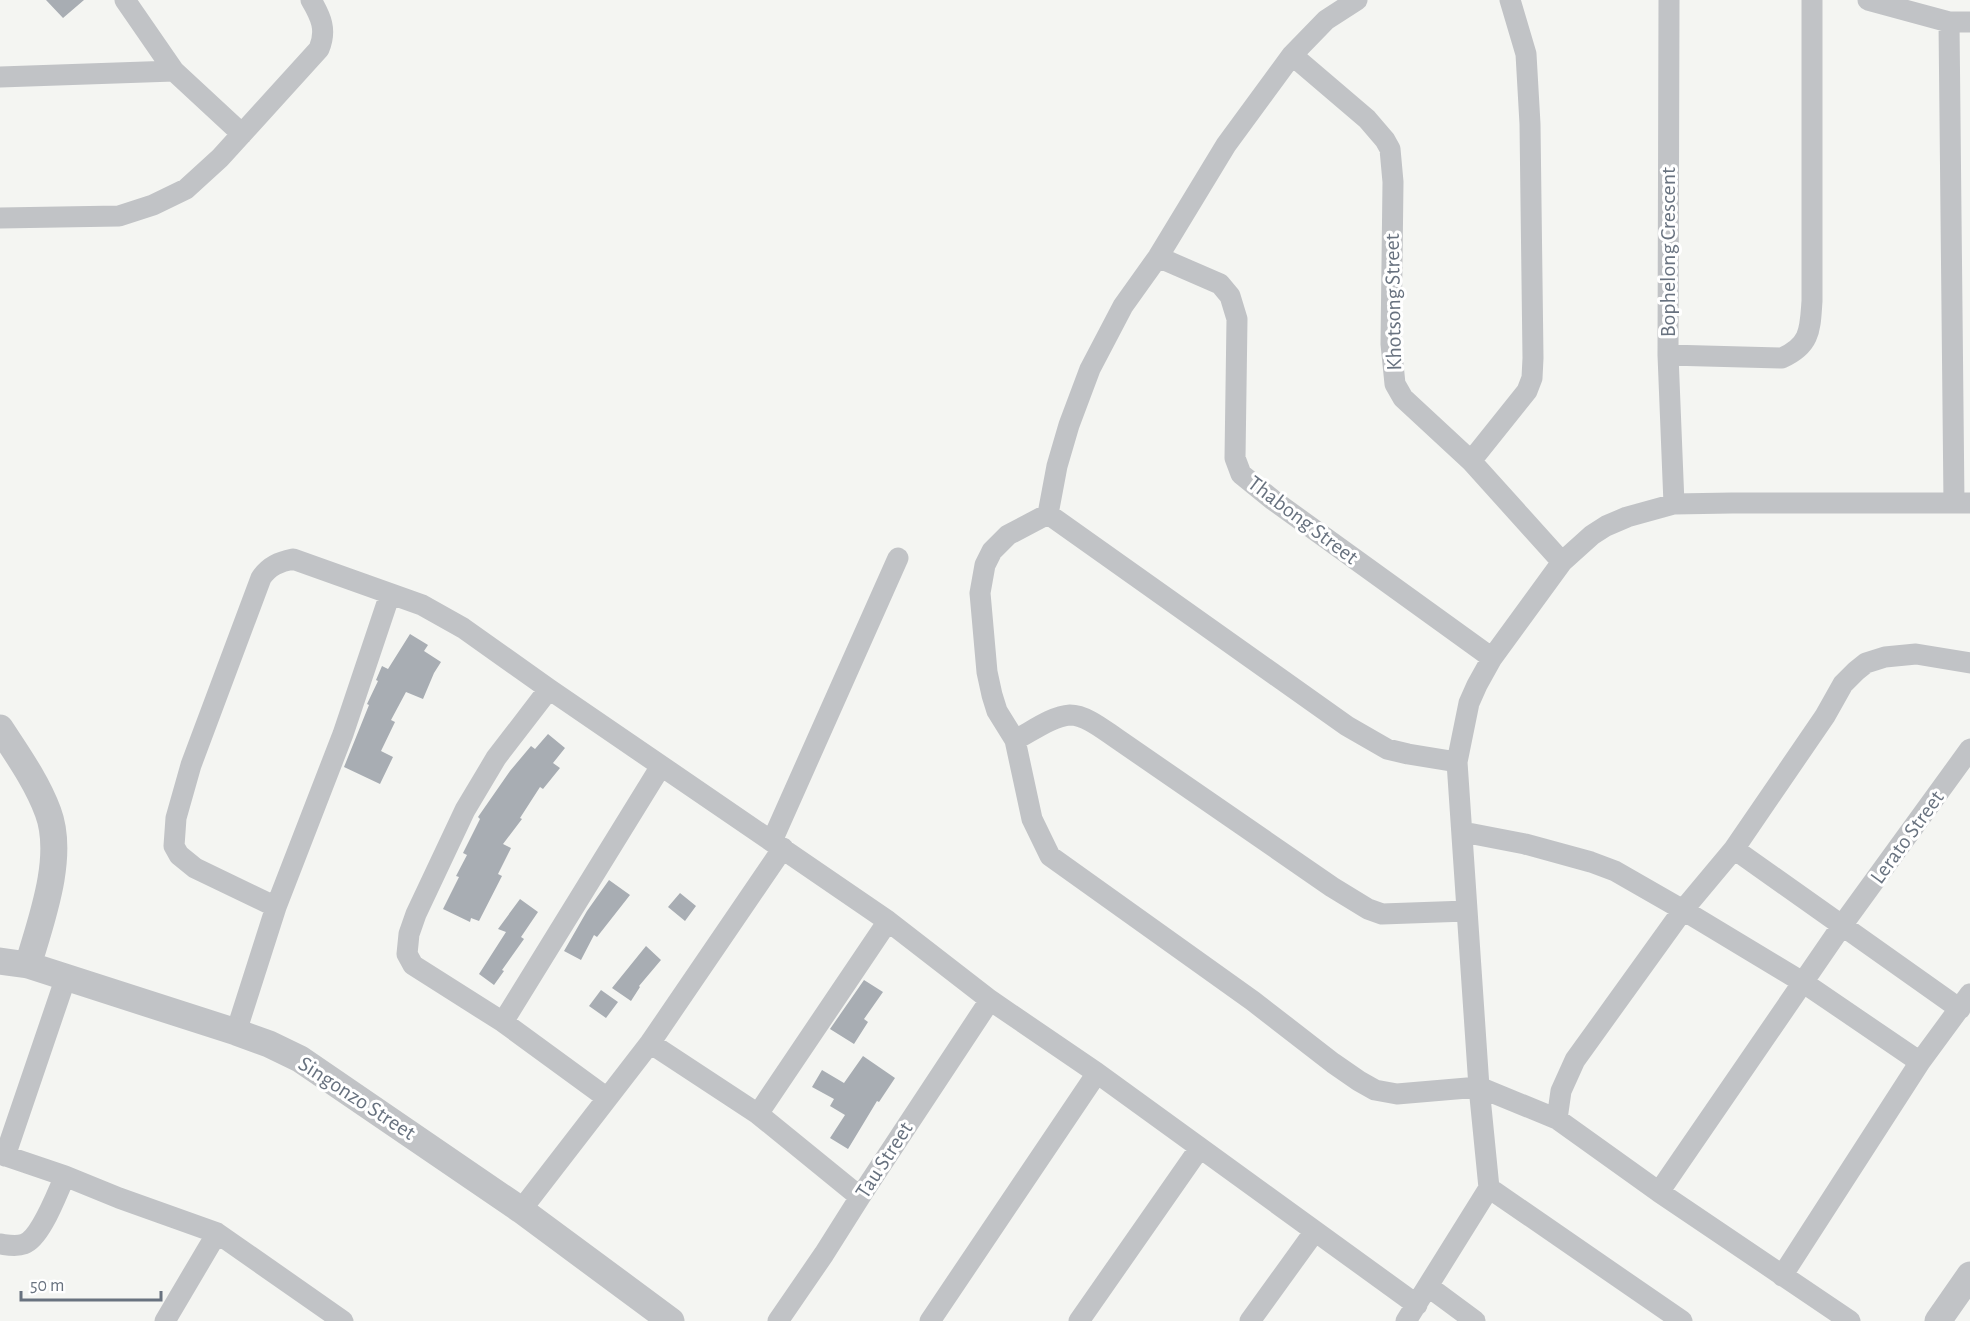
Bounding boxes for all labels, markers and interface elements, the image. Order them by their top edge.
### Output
street label: Bophelong Crescent [1657,167,1679,337]
street label: Khotsong Street [1381,233,1405,371]
street label: Thabong Street [1244,472,1362,568]
street label: Lerato Street [1866,786,1948,888]
street label: Singonzo Street [295,1052,419,1144]
street label: Tau Street [851,1118,917,1202]
scale bar [21,1264,160,1302]
text: 50 m [30,1277,64,1295]

